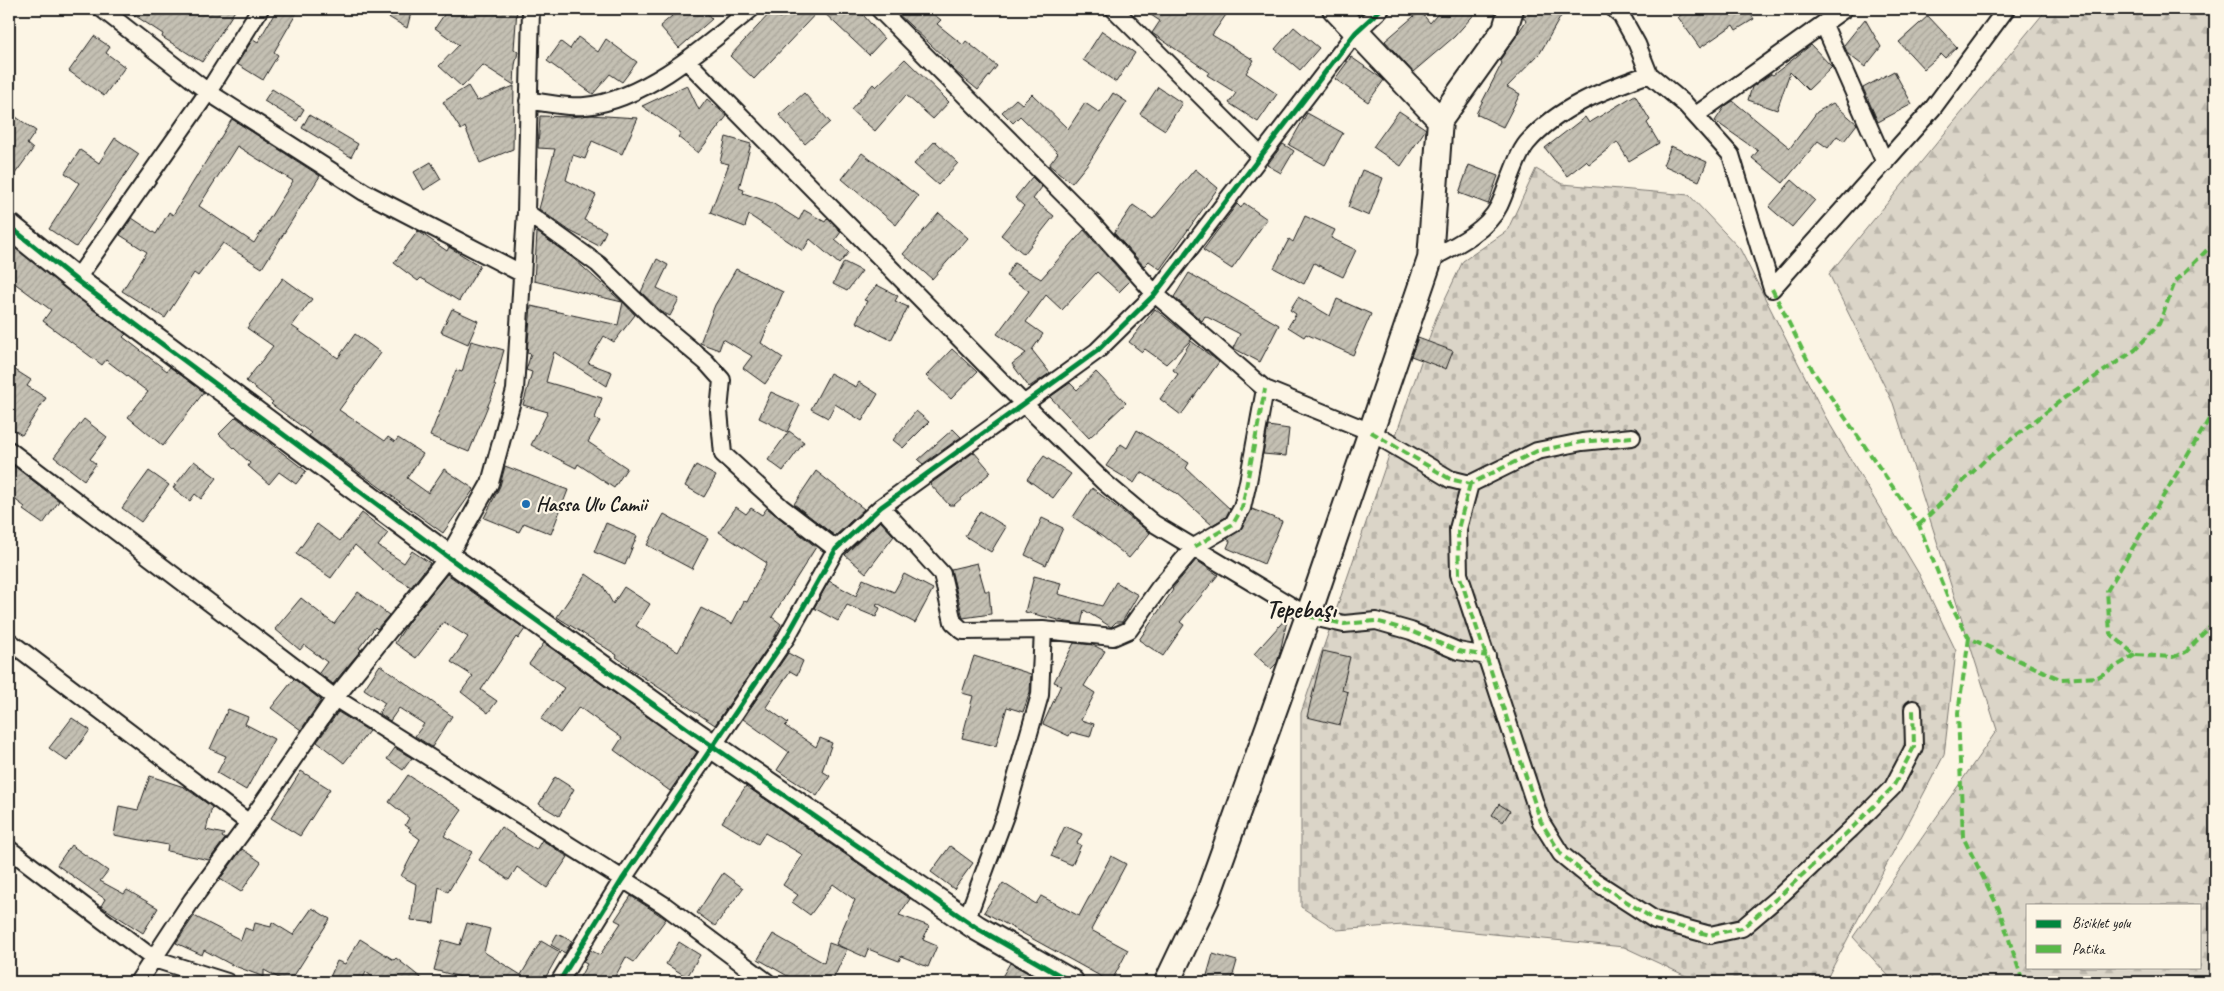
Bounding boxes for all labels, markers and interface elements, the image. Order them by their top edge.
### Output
place label: Hassa Ulu Camii [536,492,650,517]
marker: Hassa Ulu Camii [520,498,532,510]
district label: Tepebaşı [1266,593,1337,625]
legend [2026,904,2202,968]
text: Bisiklet yolu [2072,914,2132,933]
text: Patika [2072,940,2106,959]

